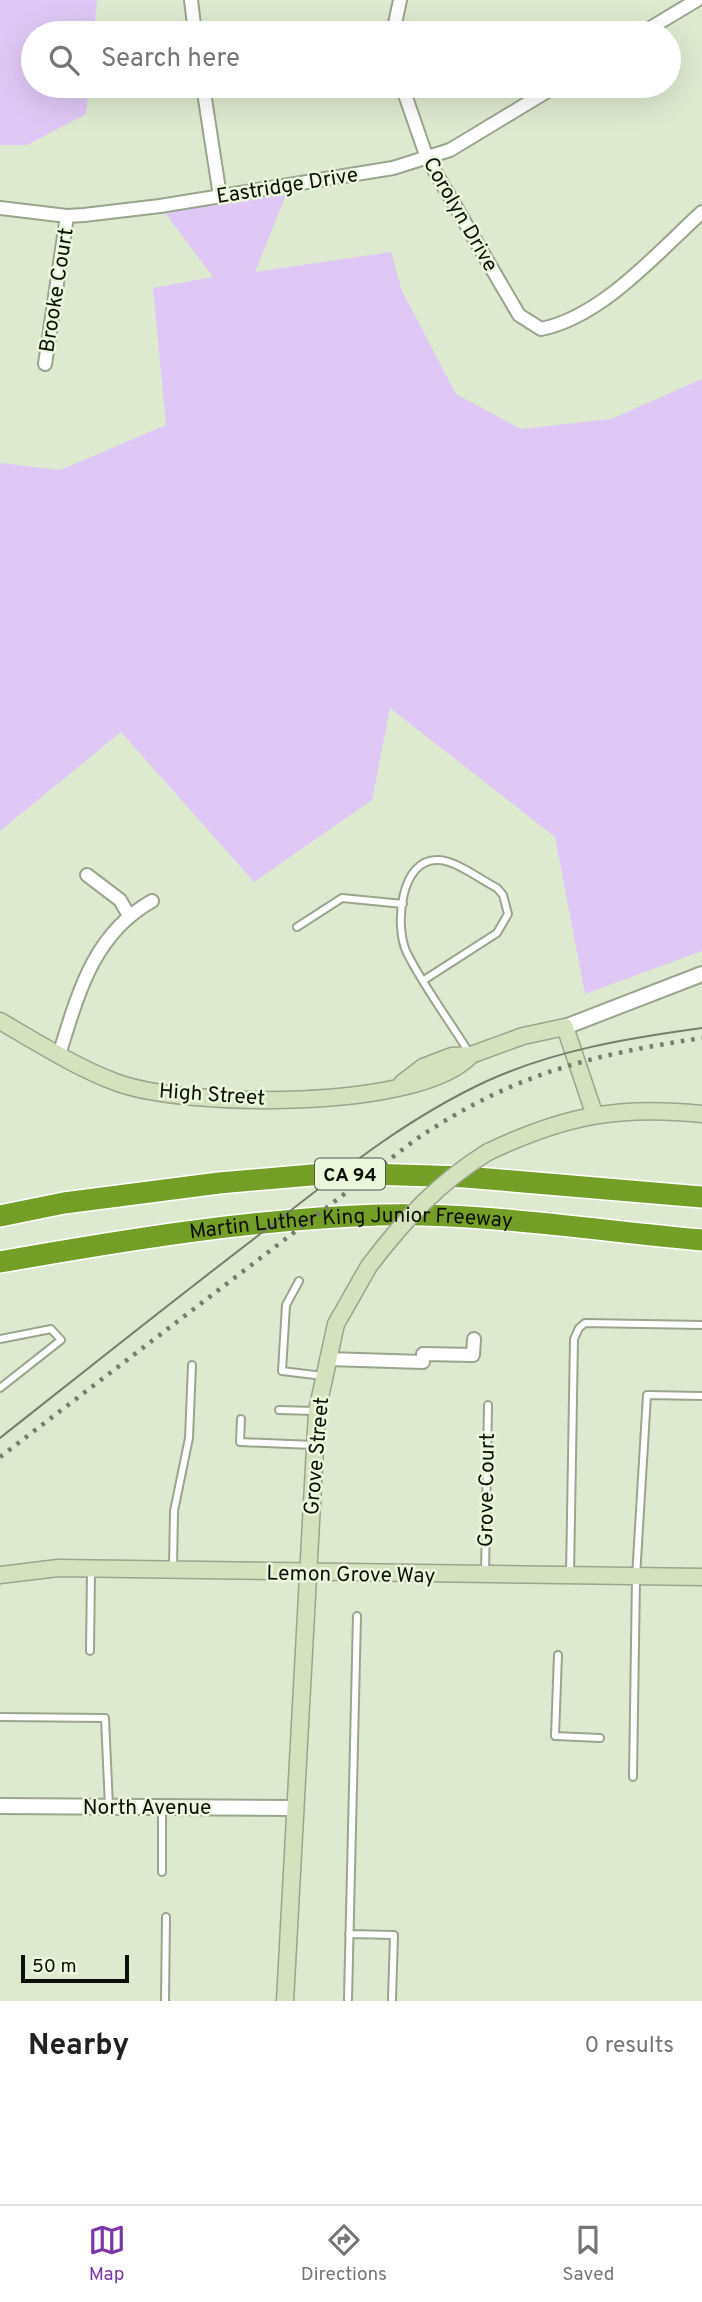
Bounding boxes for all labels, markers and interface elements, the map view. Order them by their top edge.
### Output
search box [21,21,681,98]
icon: search [45,41,83,79]
text: Search here [101,43,240,76]
street label: Corolyn Drive [416,153,503,277]
street label: Eastridge Drive [214,162,360,211]
street label: Brooke Court [34,226,81,354]
street label: High Street [158,1078,266,1113]
road number: CA 94 [315,1158,385,1190]
street label: Martin Luther King Junior Freeway [188,1203,514,1247]
street label: Grove Street [299,1396,336,1516]
street label: Grove Court [473,1433,502,1547]
street label: Lemon Grove Way [266,1561,436,1590]
street label: North Avenue [83,1795,211,1822]
scale bar [21,1952,130,1984]
text: 50 m [32,1955,77,1979]
text: Nearby [28,2028,129,2065]
text: 0 results [585,2032,674,2061]
tab: Map [88,2221,126,2287]
tab: Directions [301,2221,387,2287]
tab: Saved [562,2221,614,2287]

